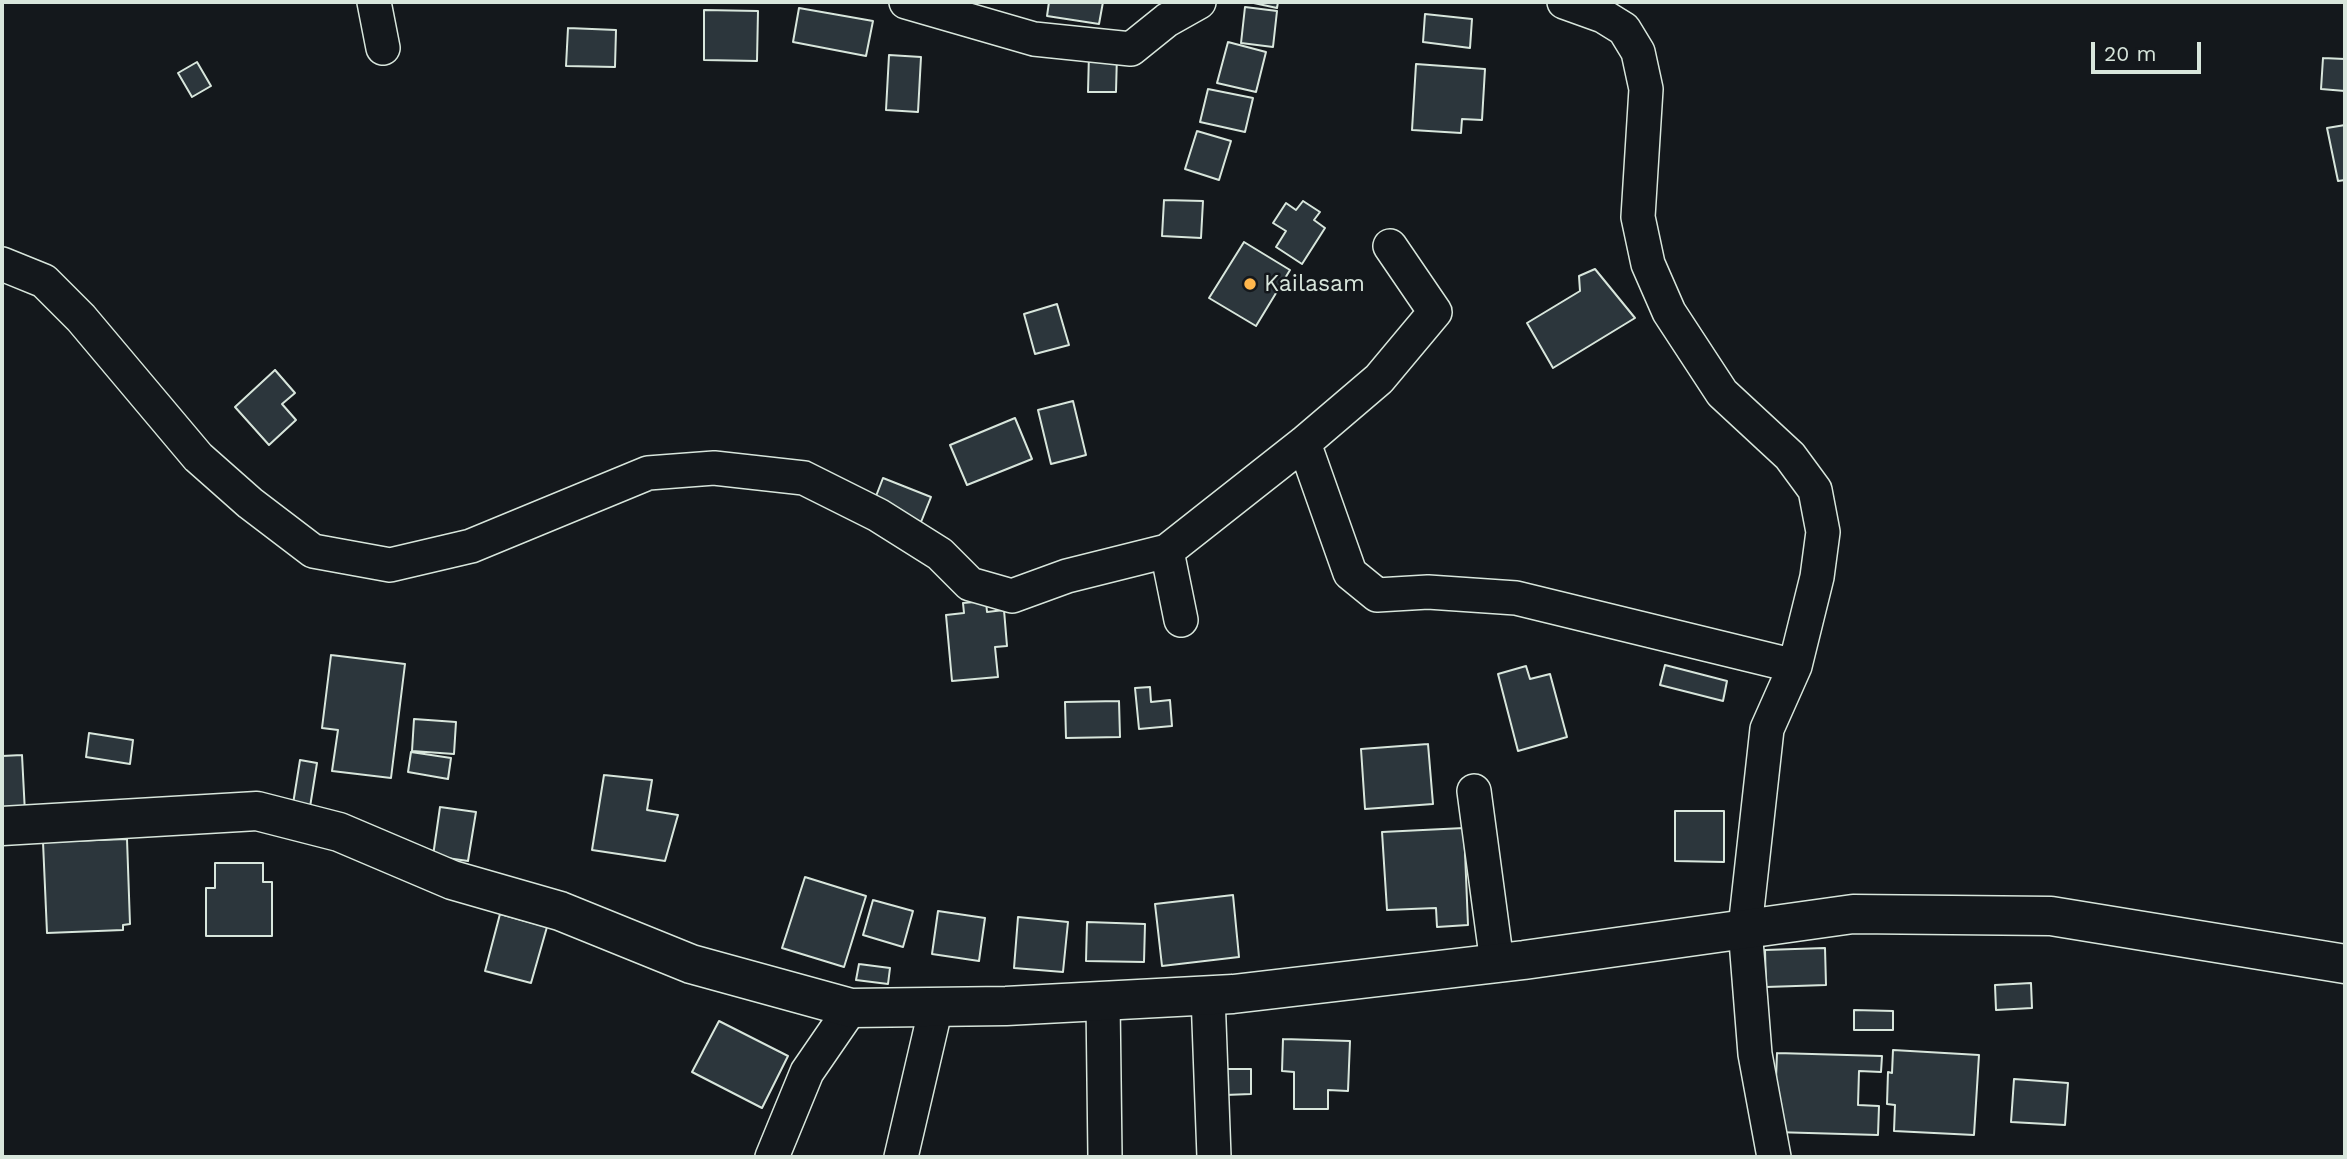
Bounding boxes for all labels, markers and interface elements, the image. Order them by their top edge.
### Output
scale bar [2095,28,2205,72]
text: 20 m [2104,41,2156,66]
place label: Kailasam [1264,270,1365,298]
marker: Kailasam [1242,276,1258,292]

